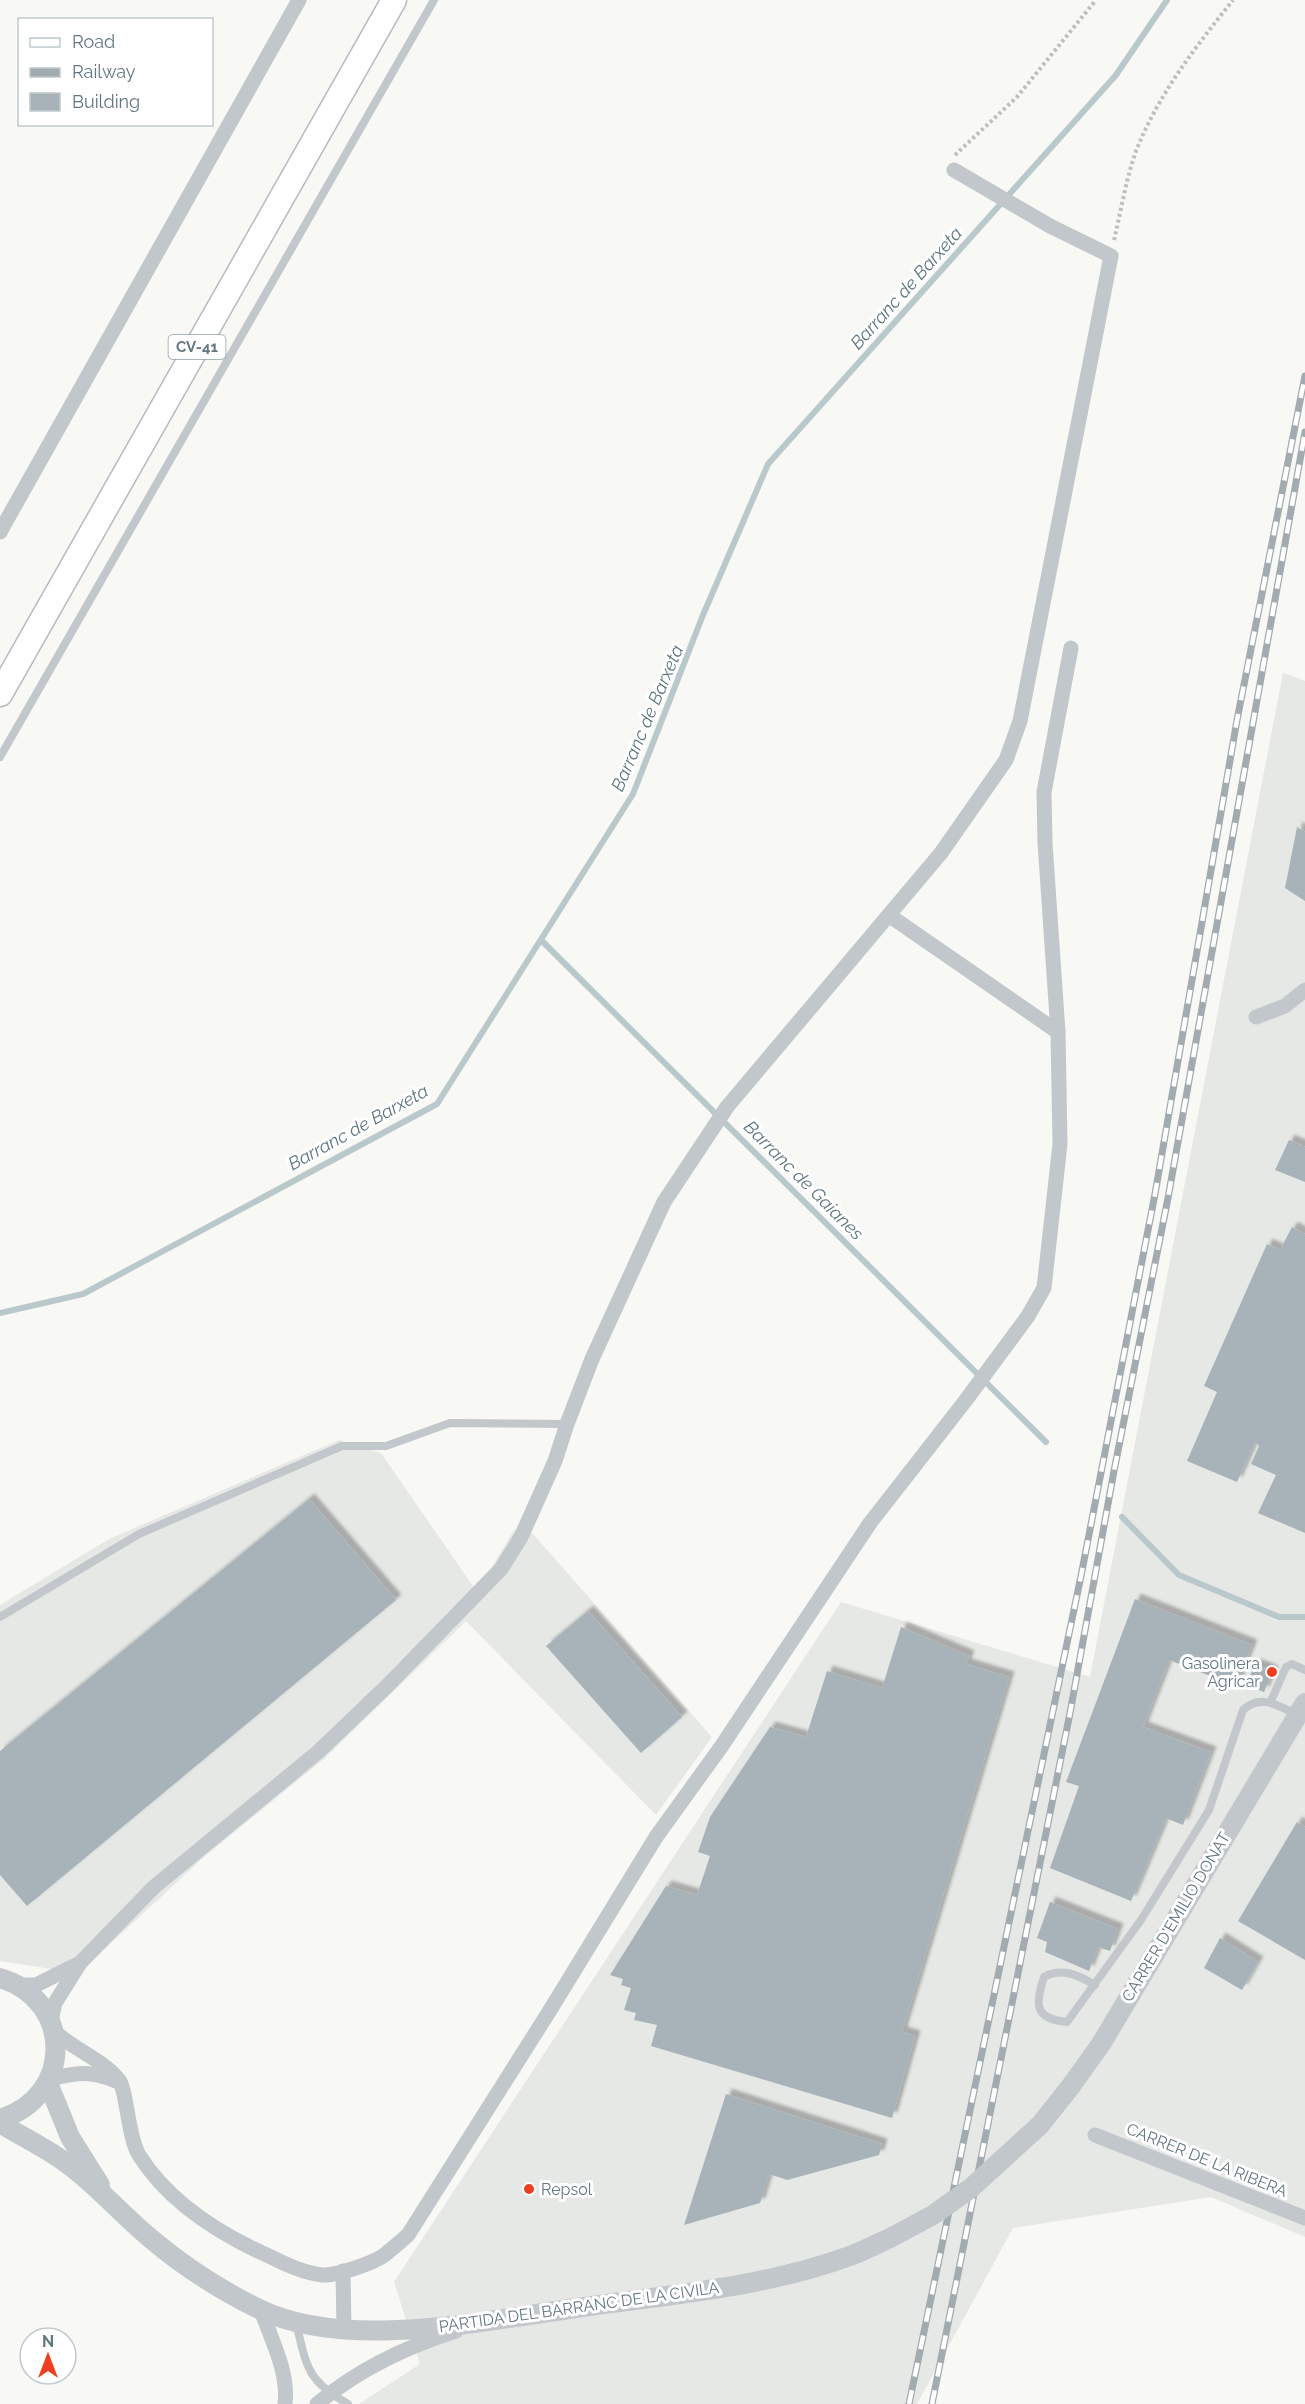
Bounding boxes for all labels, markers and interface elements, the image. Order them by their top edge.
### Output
legend [18,18,213,126]
text: Road [72,31,115,52]
text: Railway [72,61,136,82]
text: Building [72,91,140,112]
water label: Barranc de Barxeta [846,223,966,353]
road number: CV-41 [168,335,226,359]
water label: Barranc de Barxeta [607,642,687,794]
water label: Barranc de Barxeta [284,1080,432,1174]
water label: Barranc de Gaianes [740,1116,868,1244]
place label: Gasolinera Agricar [1182,1654,1260,1691]
marker: Gasolinera Agricar [1265,1665,1279,1679]
street label: CARRER D'EMILIO DONAT [1118,1829,1234,2005]
street label: CARRER DE LA RIBERA [1124,2119,1290,2201]
place label: Repsol [541,2180,593,2199]
marker: Repsol [522,2182,536,2196]
street label: PARTIDA DEL BARRANC DE LA CIVILA [438,2278,721,2336]
north arrow [18,2326,78,2386]
text: N [42,2332,54,2351]

